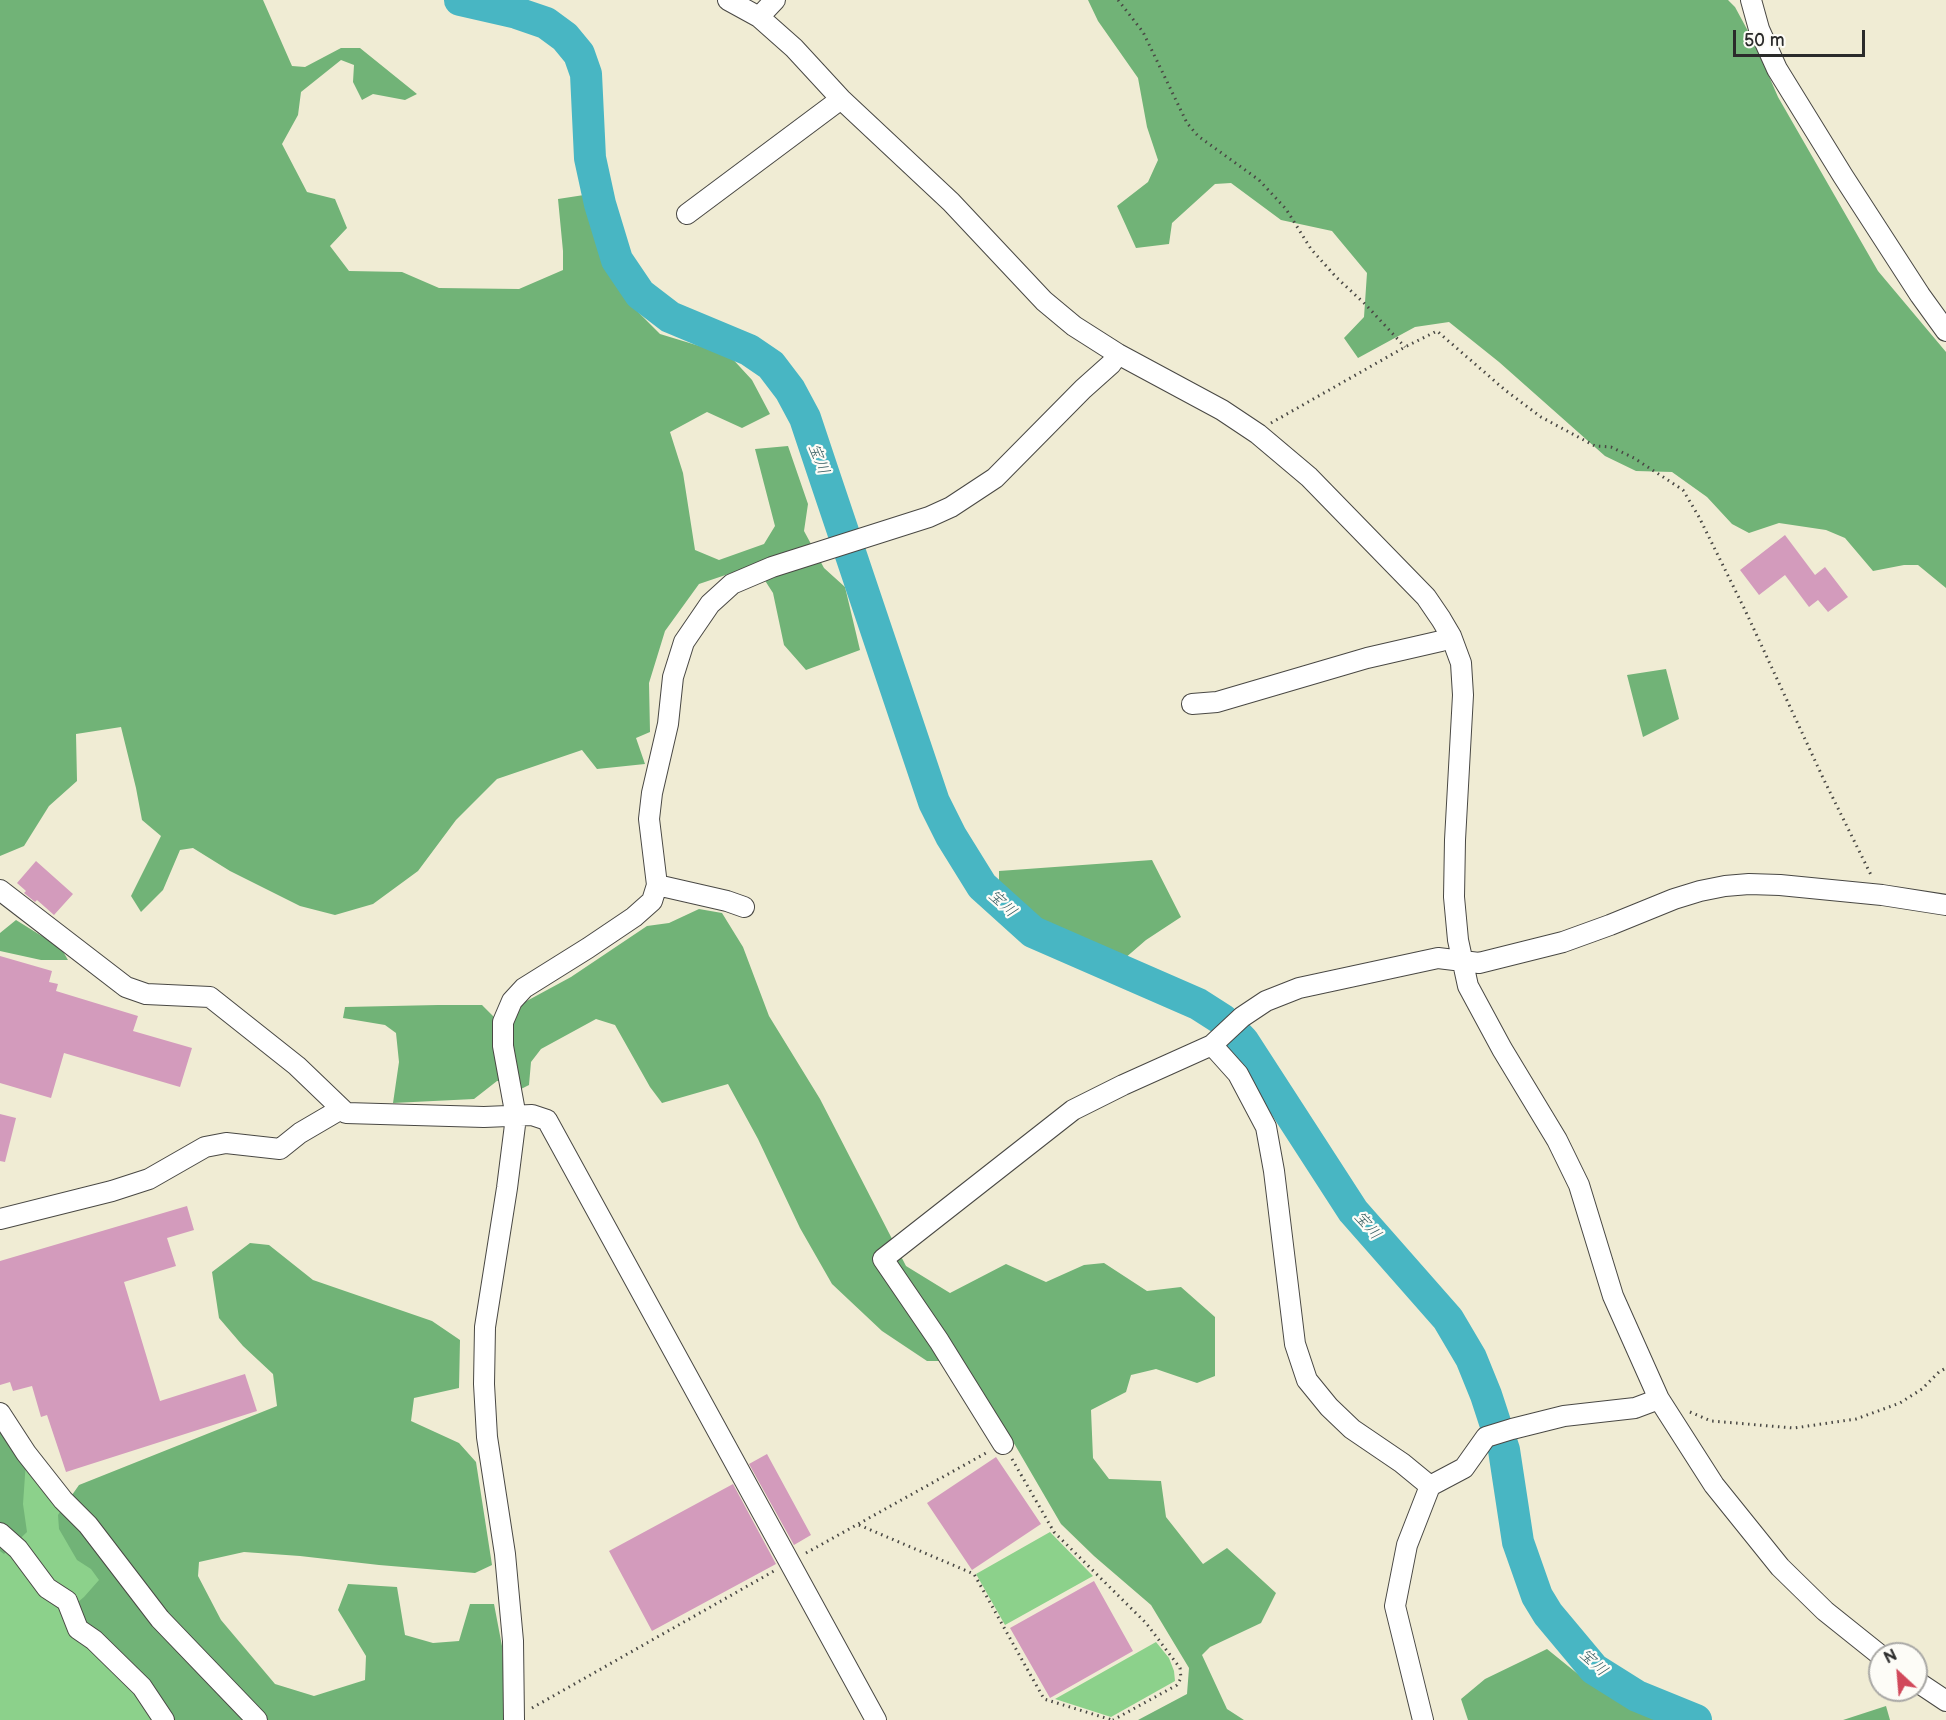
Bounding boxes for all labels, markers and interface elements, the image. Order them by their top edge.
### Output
scale bar [1736,18,1868,56]
text: 50 m [1744,30,1785,51]
water label: 宝川 [803,441,833,477]
water label: 宝川 [984,886,1020,922]
water label: 宝川 [1349,1208,1385,1244]
north arrow [1868,1642,1928,1702]
water label: 宝川 [1575,1645,1611,1681]
text: N [1881,1646,1900,1668]

